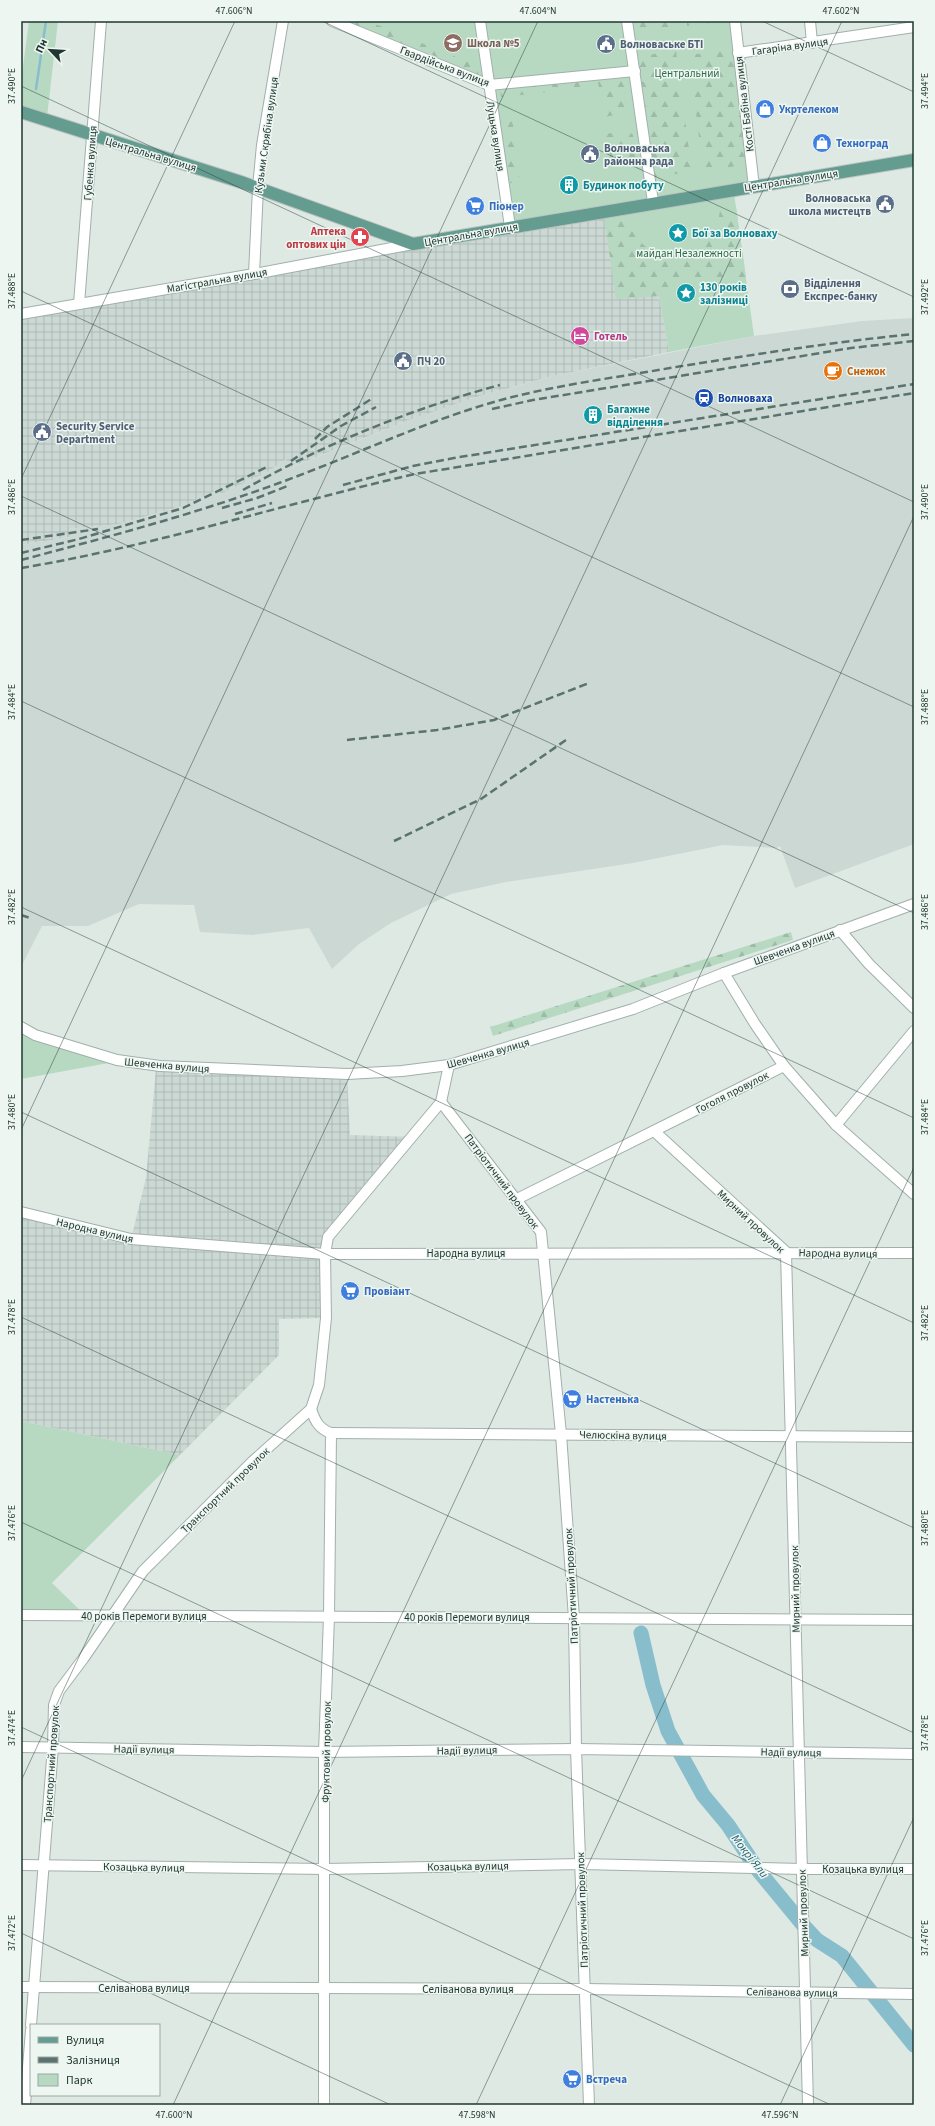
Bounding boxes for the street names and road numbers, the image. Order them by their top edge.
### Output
street label: Гагаріна вулиця [751,34,829,59]
street label: Гвардійська вулиця [398,42,492,90]
street label: Кості Бабіна вулиця [731,55,758,153]
street label: Кузьми Скрябіна вулиця [251,76,282,194]
street label: Луцька вулиця [483,100,508,172]
street label: Губенка вулиця [80,125,101,201]
street label: Центральна вулиця [103,133,198,176]
street label: Центральна вулиця [743,166,839,195]
street label: Центральна вулиця [423,219,519,250]
street label: Магістральна вулиця [166,264,269,297]
street label: Шевченка вулиця [751,926,837,969]
street label: Шевченка вулиця [445,1035,531,1072]
street label: Шевченка вулиця [124,1054,210,1077]
street label: Гоголя провулок [693,1067,772,1117]
street label: Патріотичний провулок [461,1131,543,1233]
street label: Мирний провулок [714,1186,788,1257]
street label: Народна вулиця [55,1214,135,1247]
street label: Народна вулиця [798,1245,878,1262]
street label: Народна вулиця [426,1246,506,1261]
street label: Челюскіна вулиця [579,1427,667,1444]
street label: Транспортний провулок [178,1444,273,1537]
street label: Патріотичний провулок [561,1527,582,1644]
street label: Мирний провулок [787,1545,804,1633]
street label: 40 років Перемоги вулиця [81,1609,207,1624]
street label: 40 років Перемоги вулиця [404,1610,530,1625]
street label: Фруктовий провулок [318,1701,335,1803]
street label: Транспортний провулок [40,1704,63,1823]
street label: Надії вулиця [113,1741,175,1758]
street label: Надії вулиця [436,1742,498,1759]
street label: Надії вулиця [760,1744,822,1761]
street label: Патріотичний провулок [573,1851,592,1968]
street label: Козацька вулиця [427,1858,509,1875]
street label: Козацька вулиця [103,1859,185,1876]
street label: Козацька вулиця [822,1862,904,1877]
street label: Мирний провулок [794,1869,813,1957]
street label: Селіванова вулиця [98,1981,190,1996]
street label: Селіванова вулиця [422,1982,514,1997]
street label: Селіванова вулиця [746,1984,838,2001]

